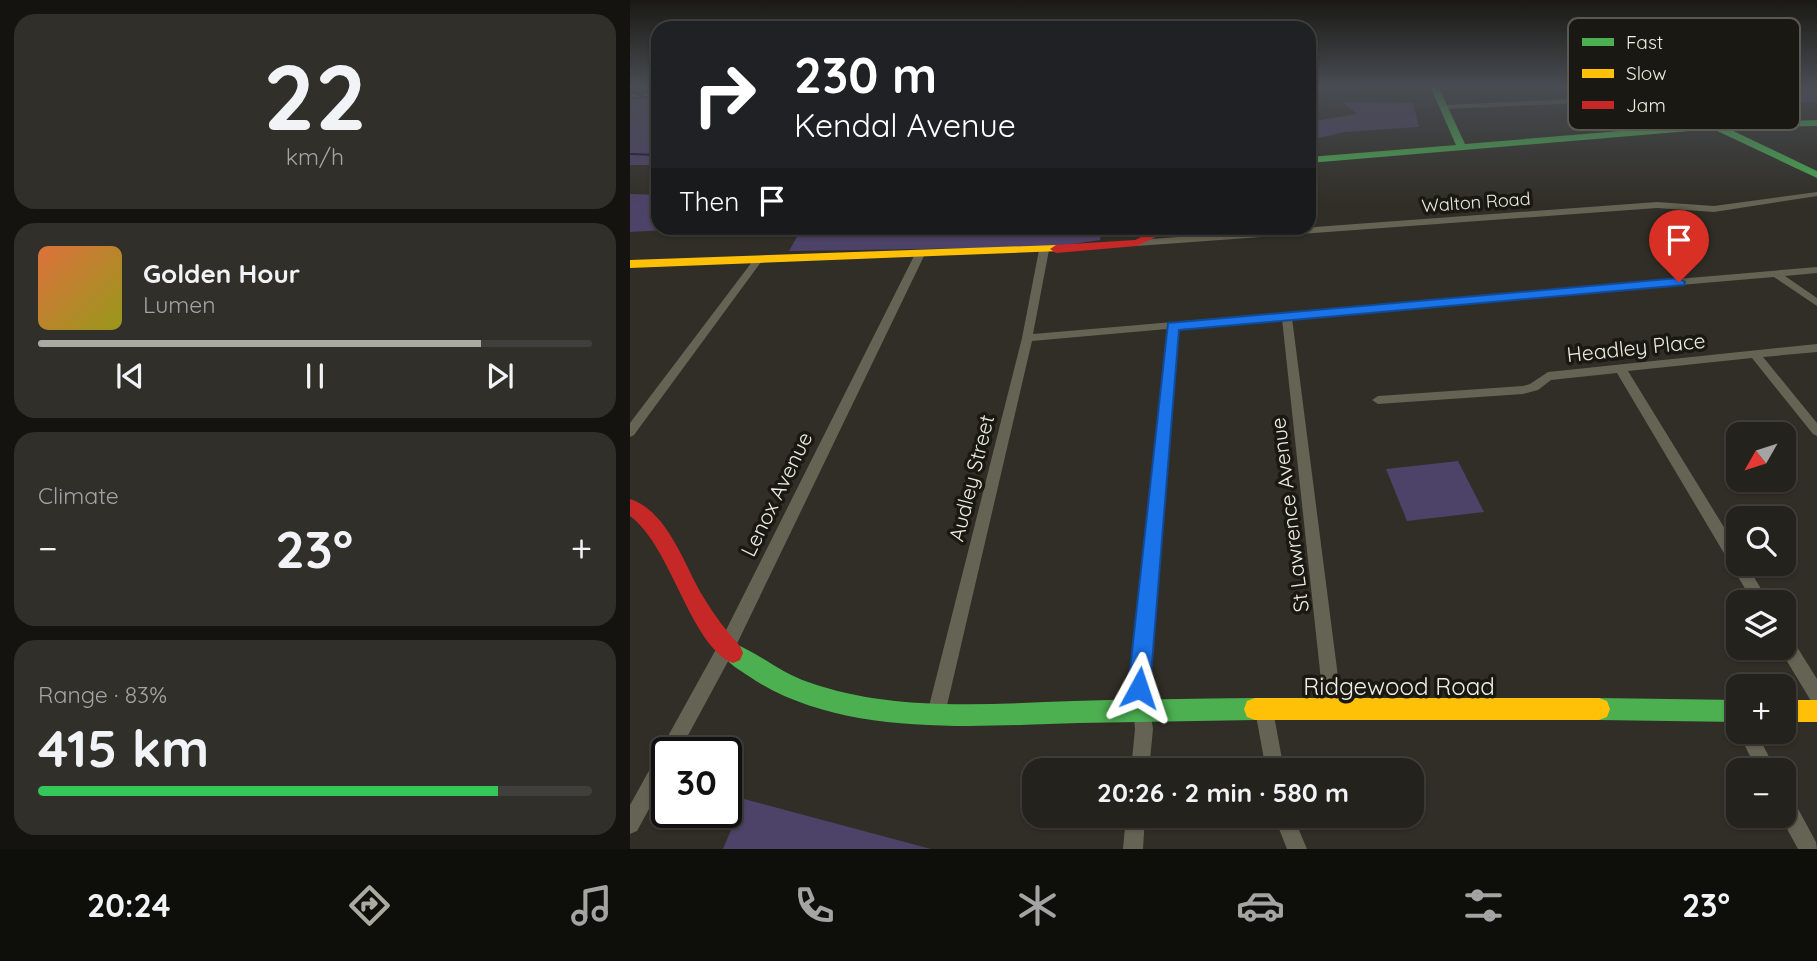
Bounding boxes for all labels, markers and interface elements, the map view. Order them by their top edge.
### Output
legend [1568,18,1800,130]
text: Fast [1626,30,1663,54]
text: 22 [263,39,367,153]
text: 230 m [794,44,937,105]
icon: right [679,49,770,140]
text: Slow [1626,61,1667,85]
text: Jam [1626,93,1666,117]
text: Kendal Avenue [794,105,1016,145]
text: km/h [286,142,344,171]
icon: arrive [753,182,791,220]
text: Then [679,185,739,218]
street label: Walton Road [1421,187,1531,217]
pin [1649,210,1709,282]
icon: arrive [1660,221,1698,259]
text: Golden Hour [143,257,300,290]
text: Lumen [143,290,216,319]
street label: Headley Place [1565,327,1707,367]
icon: previous [111,357,149,395]
icon: pause [296,357,334,395]
icon: next [481,357,519,395]
street label: Audley Street [943,412,999,544]
street label: St Lawrence Avenue [1264,416,1314,614]
north arrow [1726,422,1796,492]
map controls [1726,422,1796,828]
street label: Lenox Avenue [735,427,817,561]
text: Climate [38,481,119,510]
button: search [1726,506,1796,576]
text: 23° [275,516,353,581]
text: − [38,524,58,572]
text: + [571,524,592,572]
button: layers [1726,590,1796,660]
position arrow [1102,651,1176,725]
street label: Ridgewood Road [1303,671,1495,701]
button: + [1726,674,1796,744]
text: Range · 83% [38,680,167,709]
text: 415 km [38,715,209,780]
speed limit sign: 30 [651,737,742,828]
button: − [1726,758,1796,828]
text: 20:26 · 2 min · 580 m [1097,776,1349,809]
icon: directions [345,881,394,930]
icon: music [567,881,616,930]
icon: phone [790,881,839,930]
icon: climate [1013,881,1062,930]
icon: car [1236,881,1285,930]
icon: filters [1459,881,1508,930]
text: 20:24 [87,885,171,925]
text: 23° [1682,885,1730,925]

